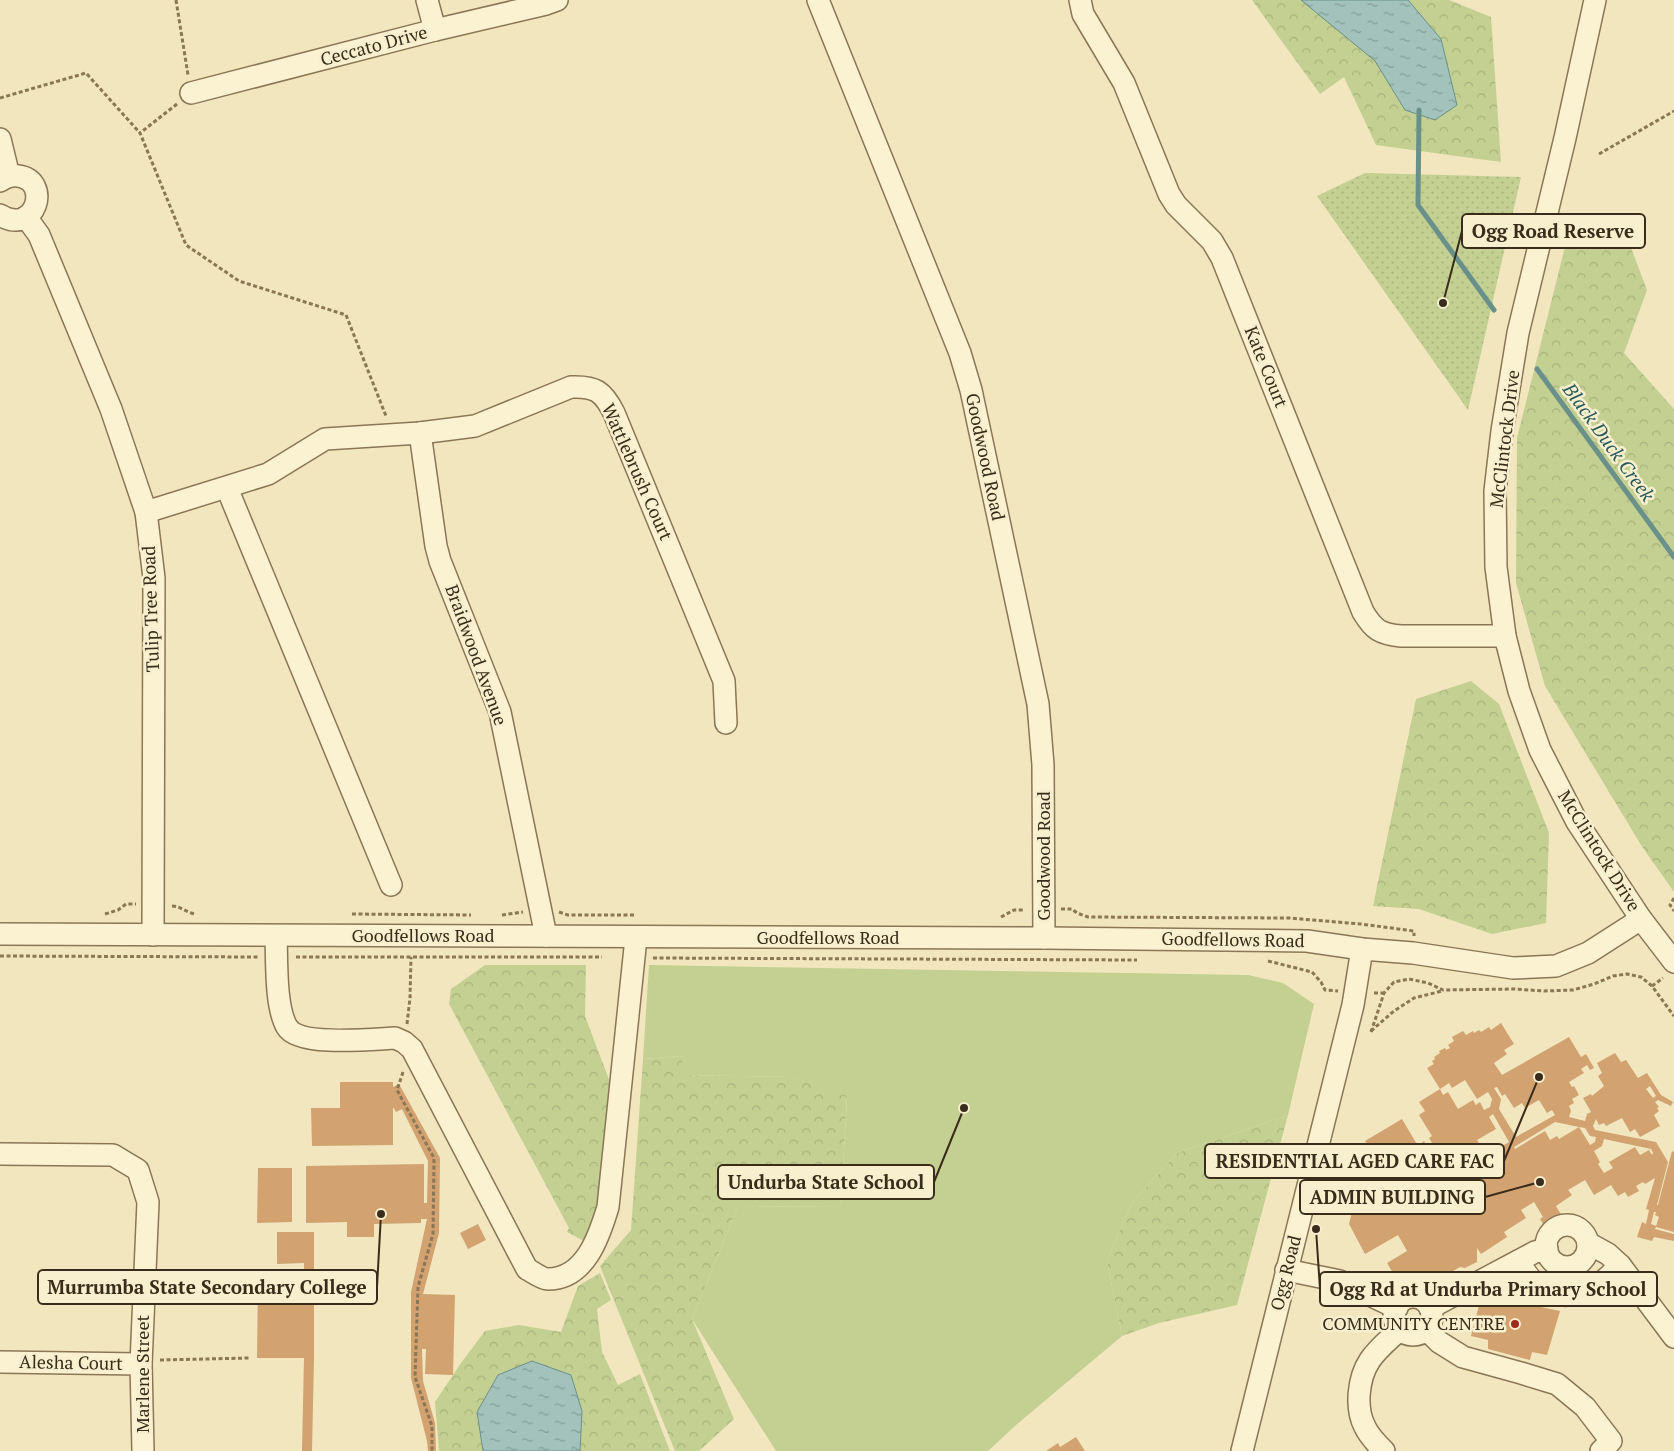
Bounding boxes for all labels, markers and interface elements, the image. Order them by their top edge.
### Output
street label: Ceccato Drive [318,19,430,71]
callout: Ogg Road Reserve [1462,214,1645,248]
text: Ogg Road Reserve [1472,218,1634,243]
street label: Kate Court [1240,322,1294,411]
street label: McClintock Drive [1484,369,1524,509]
water label: Black Duck Creek [1557,377,1661,507]
street label: Goodwood Road [961,391,1011,523]
street label: Wattlebrush Court [597,399,679,544]
street label: Tulip Tree Road [136,545,164,673]
street label: Braidwood Avenue [440,581,514,728]
street label: McClintock Drive [1553,785,1647,916]
street label: Goodwood Road [1031,791,1055,921]
street label: Goodfellows Road [351,923,495,947]
street label: Goodfellows Road [756,925,900,949]
street label: Goodfellows Road [1161,926,1305,952]
callout: RESIDENTIAL AGED CARE FAC [1205,1144,1504,1178]
text: RESIDENTIAL AGED CARE FAC [1216,1148,1494,1173]
callout: Undurba State School [718,1165,934,1199]
text: Undurba State School [728,1169,924,1194]
callout: ADMIN BUILDING [1300,1180,1485,1214]
text: ADMIN BUILDING [1309,1184,1475,1209]
street label: Ogg Road [1264,1233,1306,1313]
callout: Murrumba State Secondary College [38,1270,377,1304]
callout: Ogg Rd at Undurba Primary School [1320,1272,1657,1306]
text: Murrumba State Secondary College [47,1274,367,1299]
text: Ogg Rd at Undurba Primary School [1329,1276,1647,1301]
place label: COMMUNITY CENTRE [1322,1311,1505,1335]
street label: Marlene Street [130,1315,154,1433]
marker: COMMUNITY CENTRE [1509,1318,1521,1330]
street label: Alesha Court [19,1349,123,1375]

